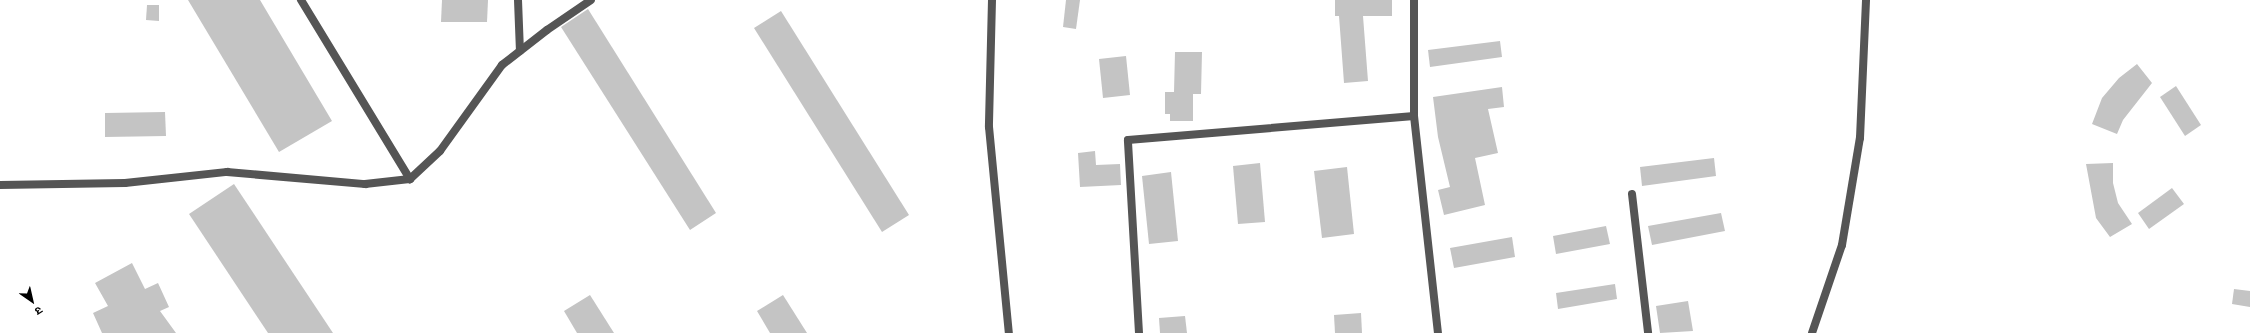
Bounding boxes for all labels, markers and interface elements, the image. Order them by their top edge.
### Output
north arrow [12,281,52,321]
text: उ [32,303,46,319]

